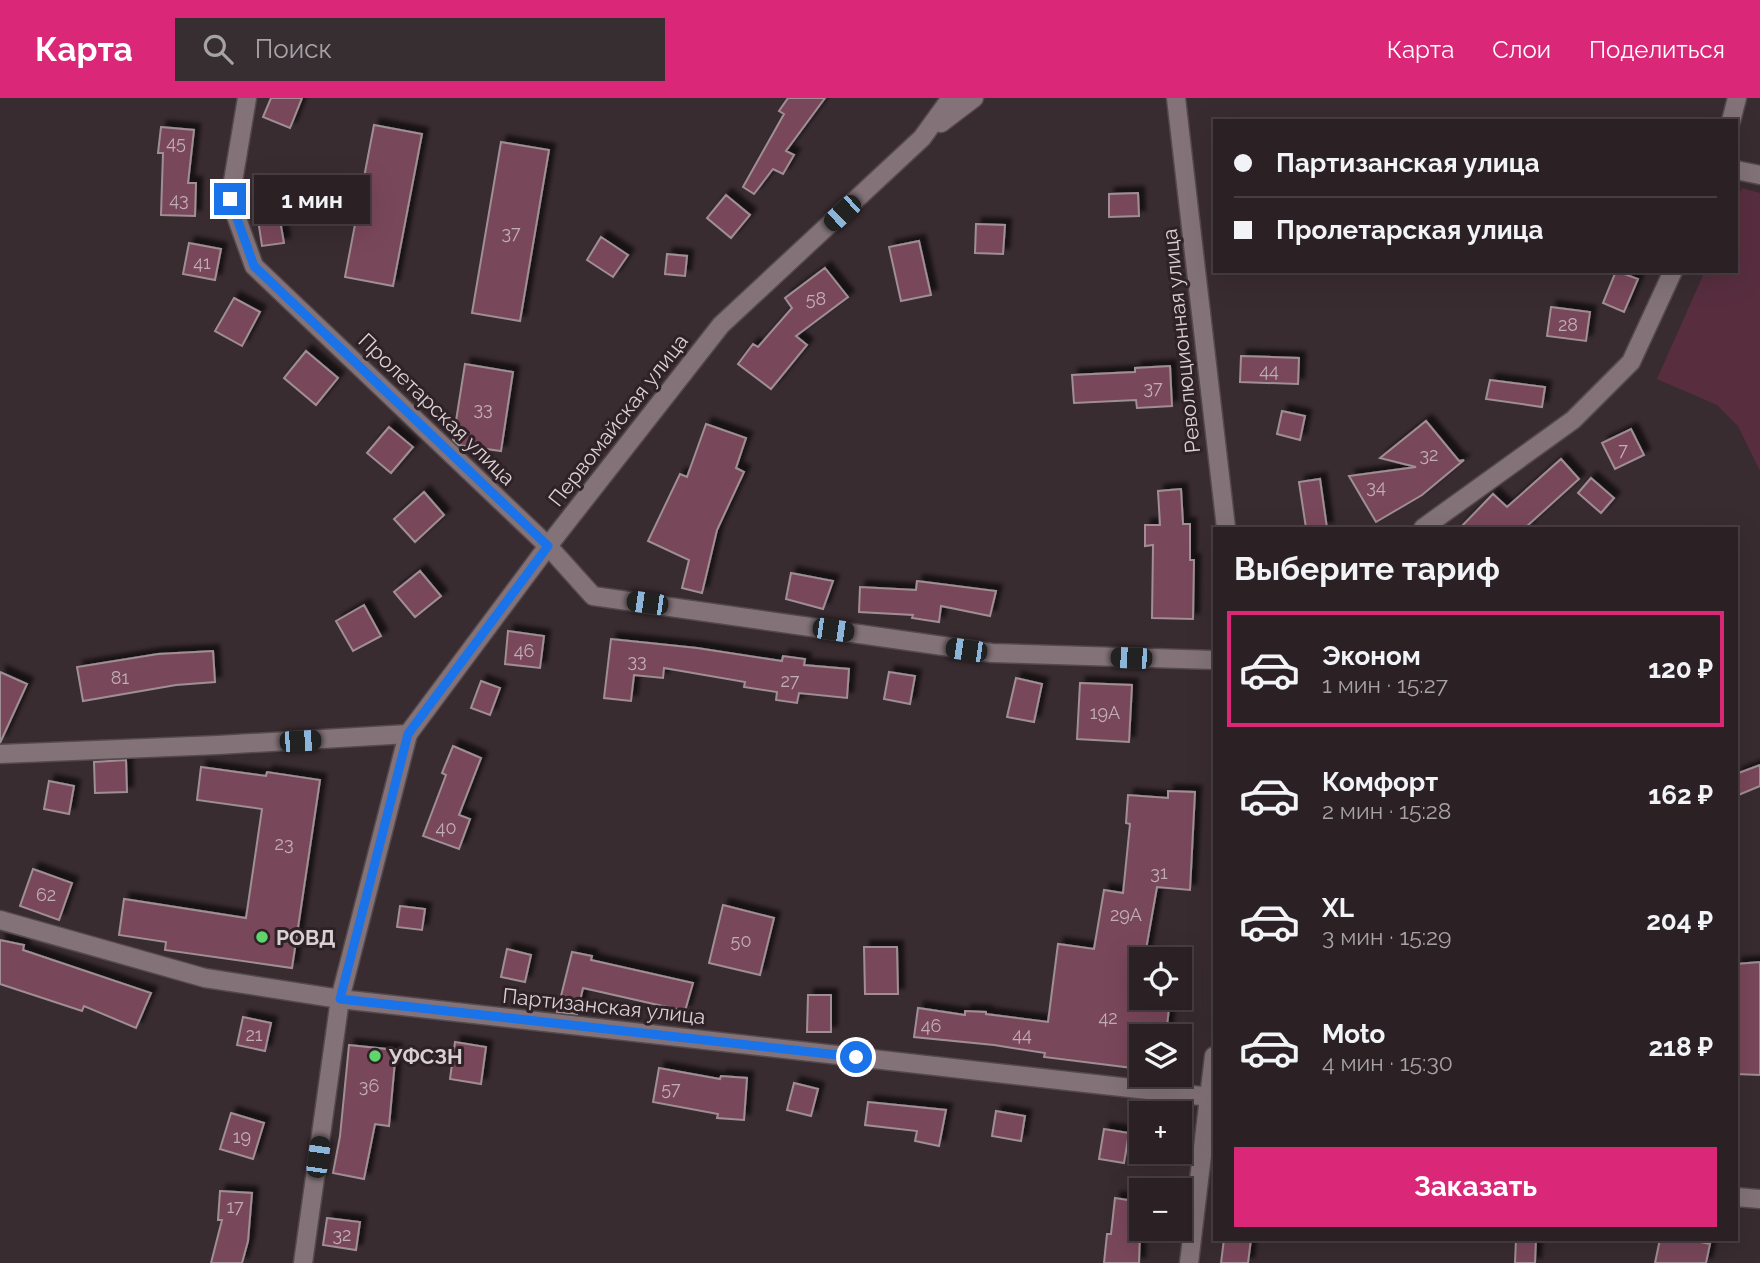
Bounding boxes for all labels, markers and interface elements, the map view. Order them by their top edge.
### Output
search box [175,18,665,81]
text: Карта [35,30,133,69]
icon: search [199,30,237,68]
text: Поиск [255,34,332,64]
text: Карта [1387,35,1454,64]
text: Слои [1492,35,1551,64]
text: Поделиться [1589,35,1725,64]
house number: 45 [166,132,186,153]
text: Партизанская улица [1276,148,1540,178]
callout: 1 мин [254,174,370,224]
route end [214,183,246,215]
text: 1 мин [281,186,343,213]
house number: 43 [169,189,189,210]
car [820,191,865,235]
text: Пролетарская улица [1276,215,1543,245]
house number: 37 [501,222,521,243]
street label: Революционная улица [1157,228,1205,454]
house number: 41 [193,252,211,273]
house number: 58 [806,288,826,309]
house number: 28 [1558,314,1578,335]
street label: Пролетарская улица [354,328,520,490]
street label: Первомайская улица [543,329,693,511]
house number: 44 [1259,360,1279,381]
house number: 37 [1143,377,1163,398]
house number: 33 [473,398,493,419]
house number: 7 [1618,439,1628,460]
house number: 32 [1420,444,1439,465]
house number: 34 [1366,476,1386,497]
text: Выберите тариф [1234,550,1500,587]
car [625,590,670,616]
car [811,617,856,643]
car [944,637,989,663]
icon: car [1238,638,1301,701]
house number: 46 [514,640,534,661]
text: Эконом [1322,641,1421,671]
car [1110,647,1153,669]
house number: 33 [627,650,647,671]
text: 120 ₽ [1648,654,1713,684]
house number: 81 [111,667,129,688]
house number: 27 [780,670,800,691]
text: 1 мин · 15:27 [1322,671,1448,698]
house number: 19А [1090,702,1120,723]
car [279,729,322,753]
icon: car [1238,764,1301,827]
text: Комфорт [1322,767,1438,797]
text: 162 ₽ [1648,780,1713,810]
text: 2 мин · 15:28 [1322,797,1451,824]
house number: 40 [436,817,456,838]
house number: 23 [275,833,294,854]
house number: 31 [1150,862,1168,883]
house number: 62 [36,884,56,905]
icon: car [1238,890,1301,953]
text: XL [1322,893,1354,923]
house number: 29А [1110,904,1142,925]
text: 204 ₽ [1646,906,1713,936]
text: 3 мин · 15:29 [1322,923,1452,950]
place label: РОВД [276,925,336,950]
marker: РОВД [254,929,270,945]
house number: 50 [731,930,751,951]
map controls [1129,947,1192,1241]
button: locate [1129,947,1192,1010]
street label: Партизанская улица [501,983,707,1029]
house number: 42 [1098,1007,1118,1028]
house number: 46 [921,1015,941,1036]
icon: car [1238,1016,1301,1079]
text: Moto [1322,1019,1385,1049]
house number: 21 [245,1024,263,1045]
house number: 44 [1012,1024,1032,1045]
button: layers [1129,1024,1192,1087]
text: 218 ₽ [1648,1032,1713,1062]
route start [840,1041,872,1073]
place label: УФСЗН [388,1044,463,1069]
marker: УФСЗН [367,1048,383,1064]
text: 4 мин · 15:30 [1322,1049,1453,1076]
house number: 36 [359,1075,379,1096]
house number: 57 [661,1078,681,1099]
button: + [1129,1101,1192,1164]
house number: 19 [233,1126,251,1147]
car [305,1135,332,1179]
button: Заказать [1234,1147,1717,1227]
button: − [1129,1178,1192,1241]
house number: 17 [226,1196,244,1217]
house number: 32 [333,1224,352,1245]

